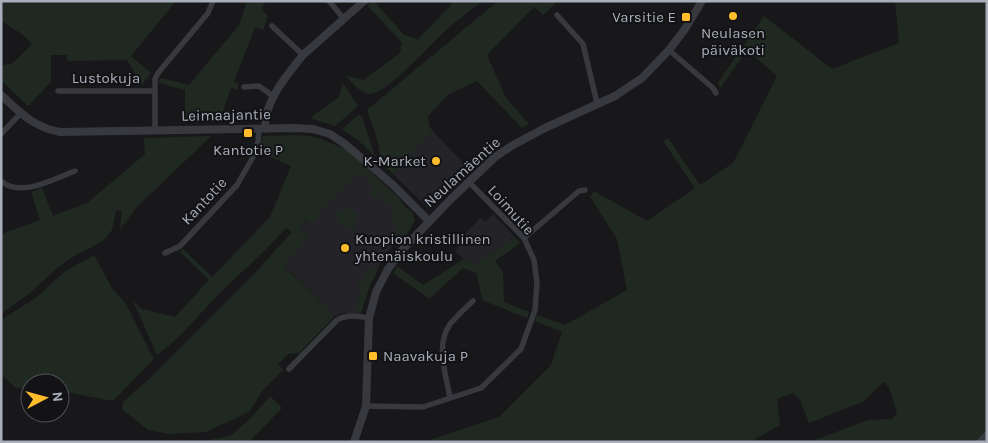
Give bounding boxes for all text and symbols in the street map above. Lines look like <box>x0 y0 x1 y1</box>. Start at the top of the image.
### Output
place label: Varsitie E <box>612 8 676 26</box>
marker: Neulasen päiväkoti <box>727 10 739 22</box>
marker: Varsitie E <box>680 11 692 23</box>
place label: Neulasen päiväkoti <box>701 24 765 59</box>
street label: Lustokuja <box>72 69 140 87</box>
street label: Leimaajantie <box>181 105 271 125</box>
marker: Kantotie P <box>242 127 254 139</box>
street label: Neulamäentie <box>420 133 504 211</box>
place label: Kantotie P <box>213 141 283 159</box>
place label: K-Market <box>363 152 426 170</box>
marker: K-Market <box>430 155 442 167</box>
street label: Kantotie <box>178 174 230 228</box>
street label: Loimutie <box>484 181 538 239</box>
place label: Kuopion kristillinen yhtenäiskoulu <box>354 230 490 265</box>
marker: Kuopion kristillinen yhtenäiskoulu <box>339 242 351 254</box>
place label: Naavakuja P <box>383 347 468 365</box>
marker: Naavakuja P <box>367 350 379 362</box>
north arrow <box>20 373 70 423</box>
text: N <box>48 391 66 403</box>

